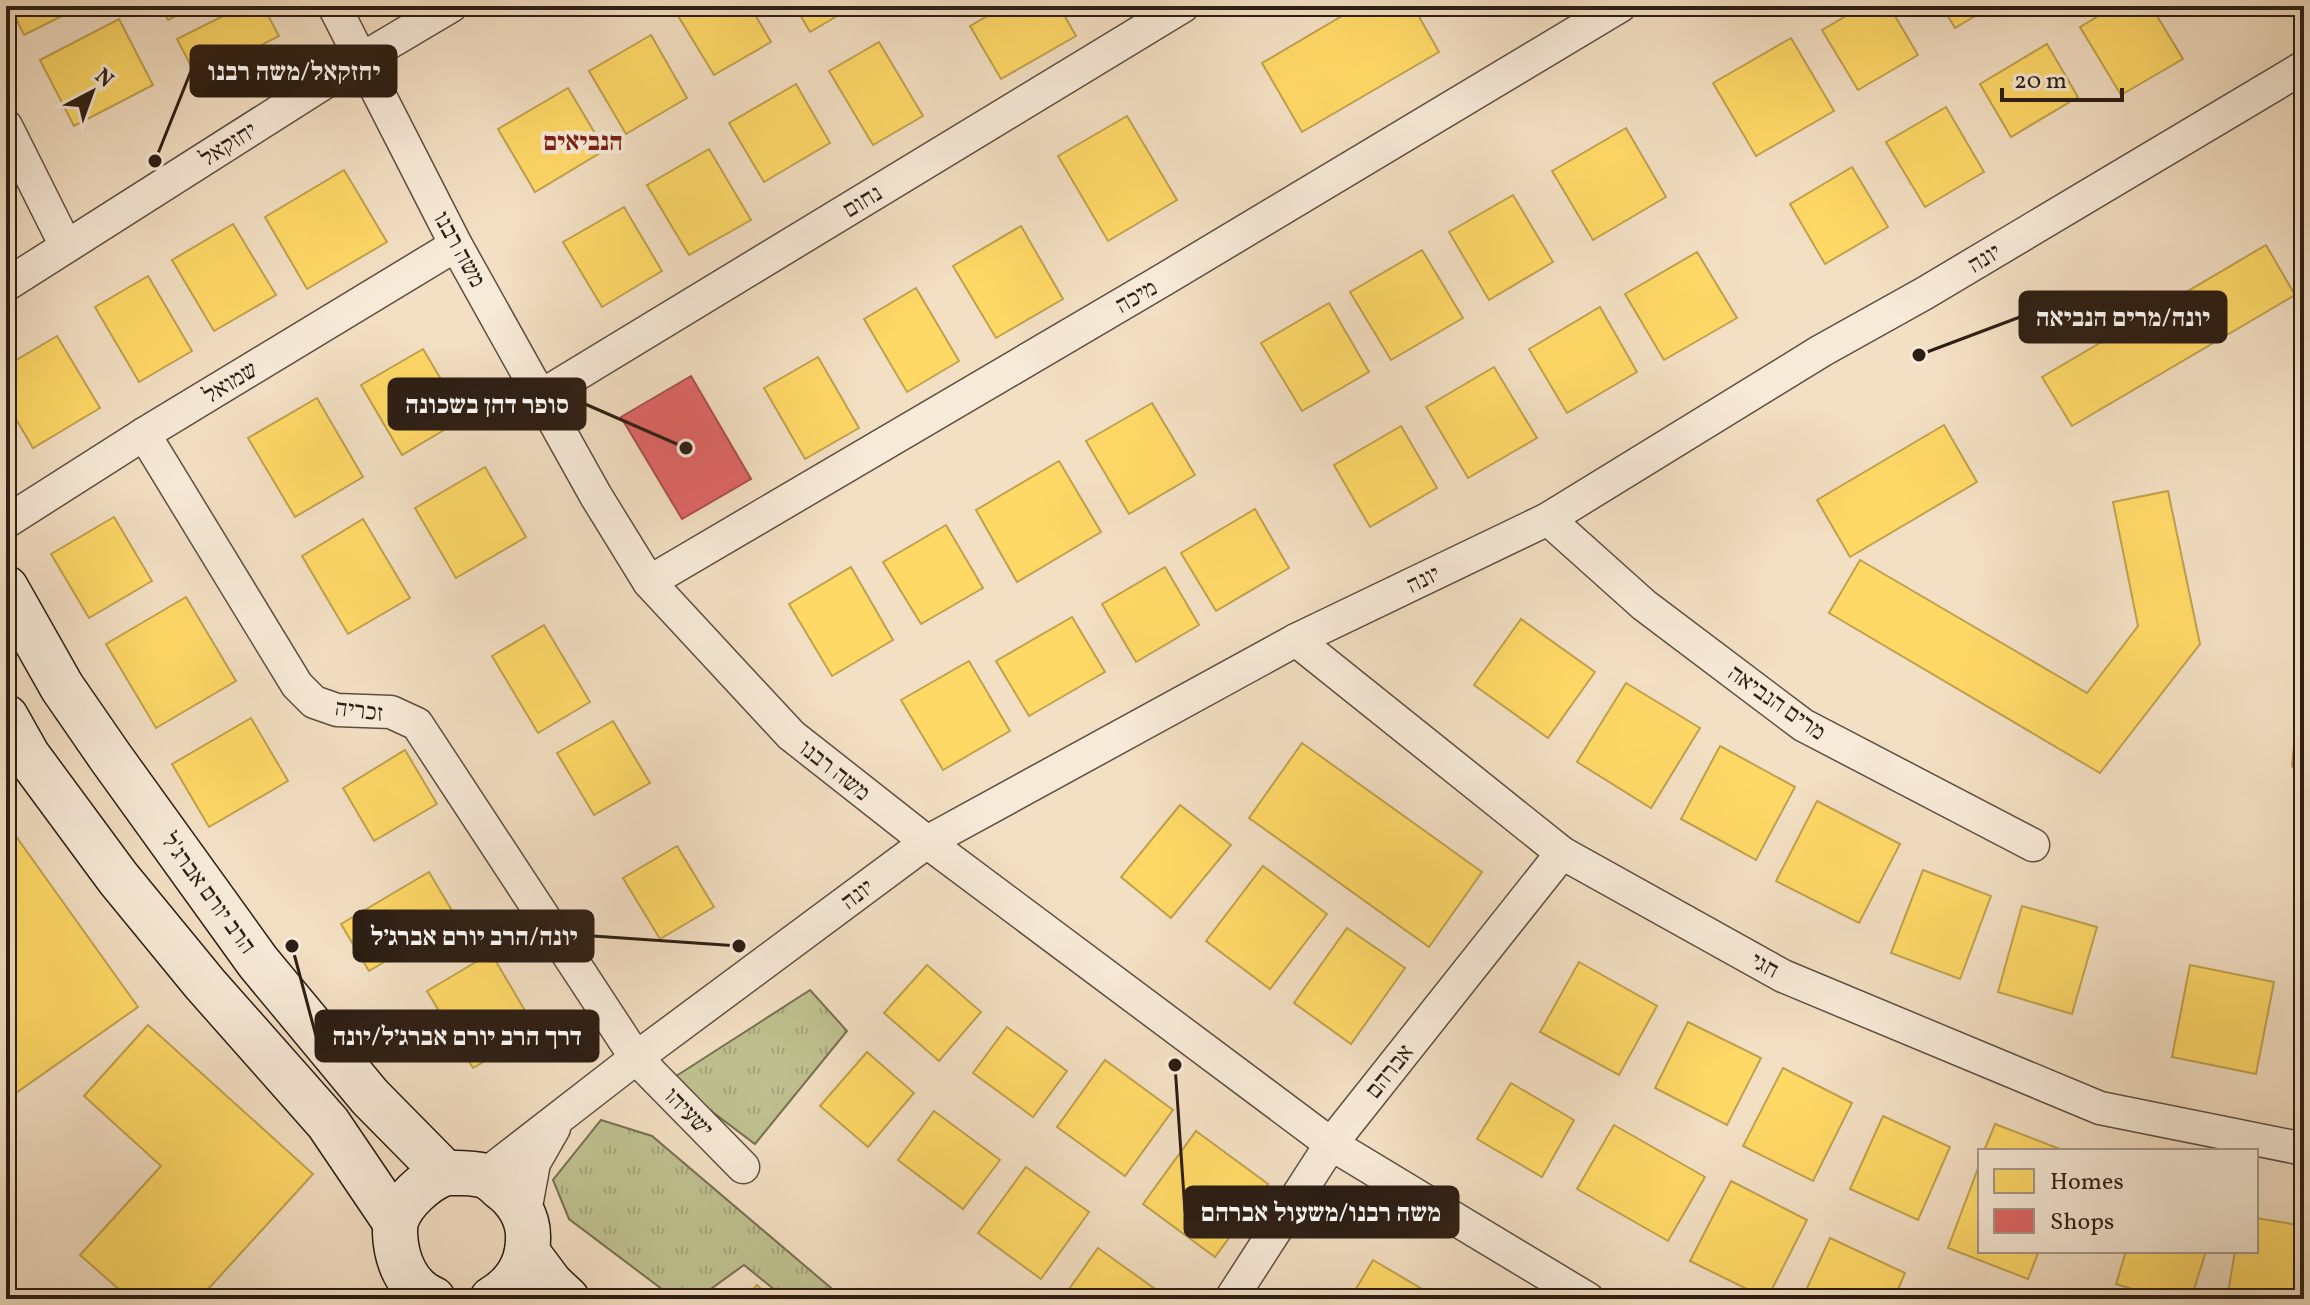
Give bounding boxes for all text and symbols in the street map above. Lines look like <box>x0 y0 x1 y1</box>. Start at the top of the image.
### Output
callout: יחזקאל/משה רבנו <box>191 46 396 96</box>
north arrow <box>52 52 132 132</box>
scale bar <box>2002 52 2122 102</box>
text: יחזקאל/משה רבנו <box>208 55 380 91</box>
text: N <box>87 62 120 96</box>
text: 20 m <box>2014 65 2067 99</box>
street label: יחזקאל <box>194 115 264 177</box>
district label: הנביאים <box>543 125 623 161</box>
street label: נחום <box>837 178 889 228</box>
street label: משה רבנו <box>423 206 493 294</box>
street label: יונה <box>1962 236 2008 283</box>
street label: מיכה <box>1110 272 1164 323</box>
callout: יונה/מרים הנביאה <box>2020 292 2226 342</box>
text: יונה/מרים הנביאה <box>2036 301 2210 337</box>
street label: שמואל <box>197 354 265 413</box>
callout: סופר דהן בשכונה <box>389 379 585 429</box>
text: סופר דהן בשכונה <box>405 388 569 424</box>
street label: יונה <box>1401 558 1446 603</box>
street label: מרים הנביאה <box>1720 657 1832 750</box>
street label: זכריה <box>333 692 385 732</box>
street label: משה רבנו <box>791 733 877 810</box>
street label: הרב יורם אברג'ל <box>152 827 263 962</box>
street label: יונה <box>835 872 882 919</box>
callout: יונה/הרב יורם אברג׳ל <box>354 911 593 961</box>
text: יונה/הרב יורם אברג׳ל <box>370 920 578 956</box>
street label: חגי <box>1744 945 1784 988</box>
callout: דרך הרב יורם אברג׳ל/יונה <box>316 1011 598 1061</box>
text: דרך הרב יורם אברג׳ל/יונה <box>332 1020 582 1056</box>
street label: אברהם <box>1358 1038 1423 1107</box>
street label: ישעיהו <box>655 1081 720 1146</box>
legend <box>1978 1149 2258 1253</box>
text: Homes <box>2050 1166 2124 1200</box>
callout: משה רבנו/משעול אברהם <box>1185 1187 1458 1237</box>
text: משה רבנו/משעול אברהם <box>1201 1196 1441 1232</box>
text: Shops <box>2050 1206 2114 1240</box>

